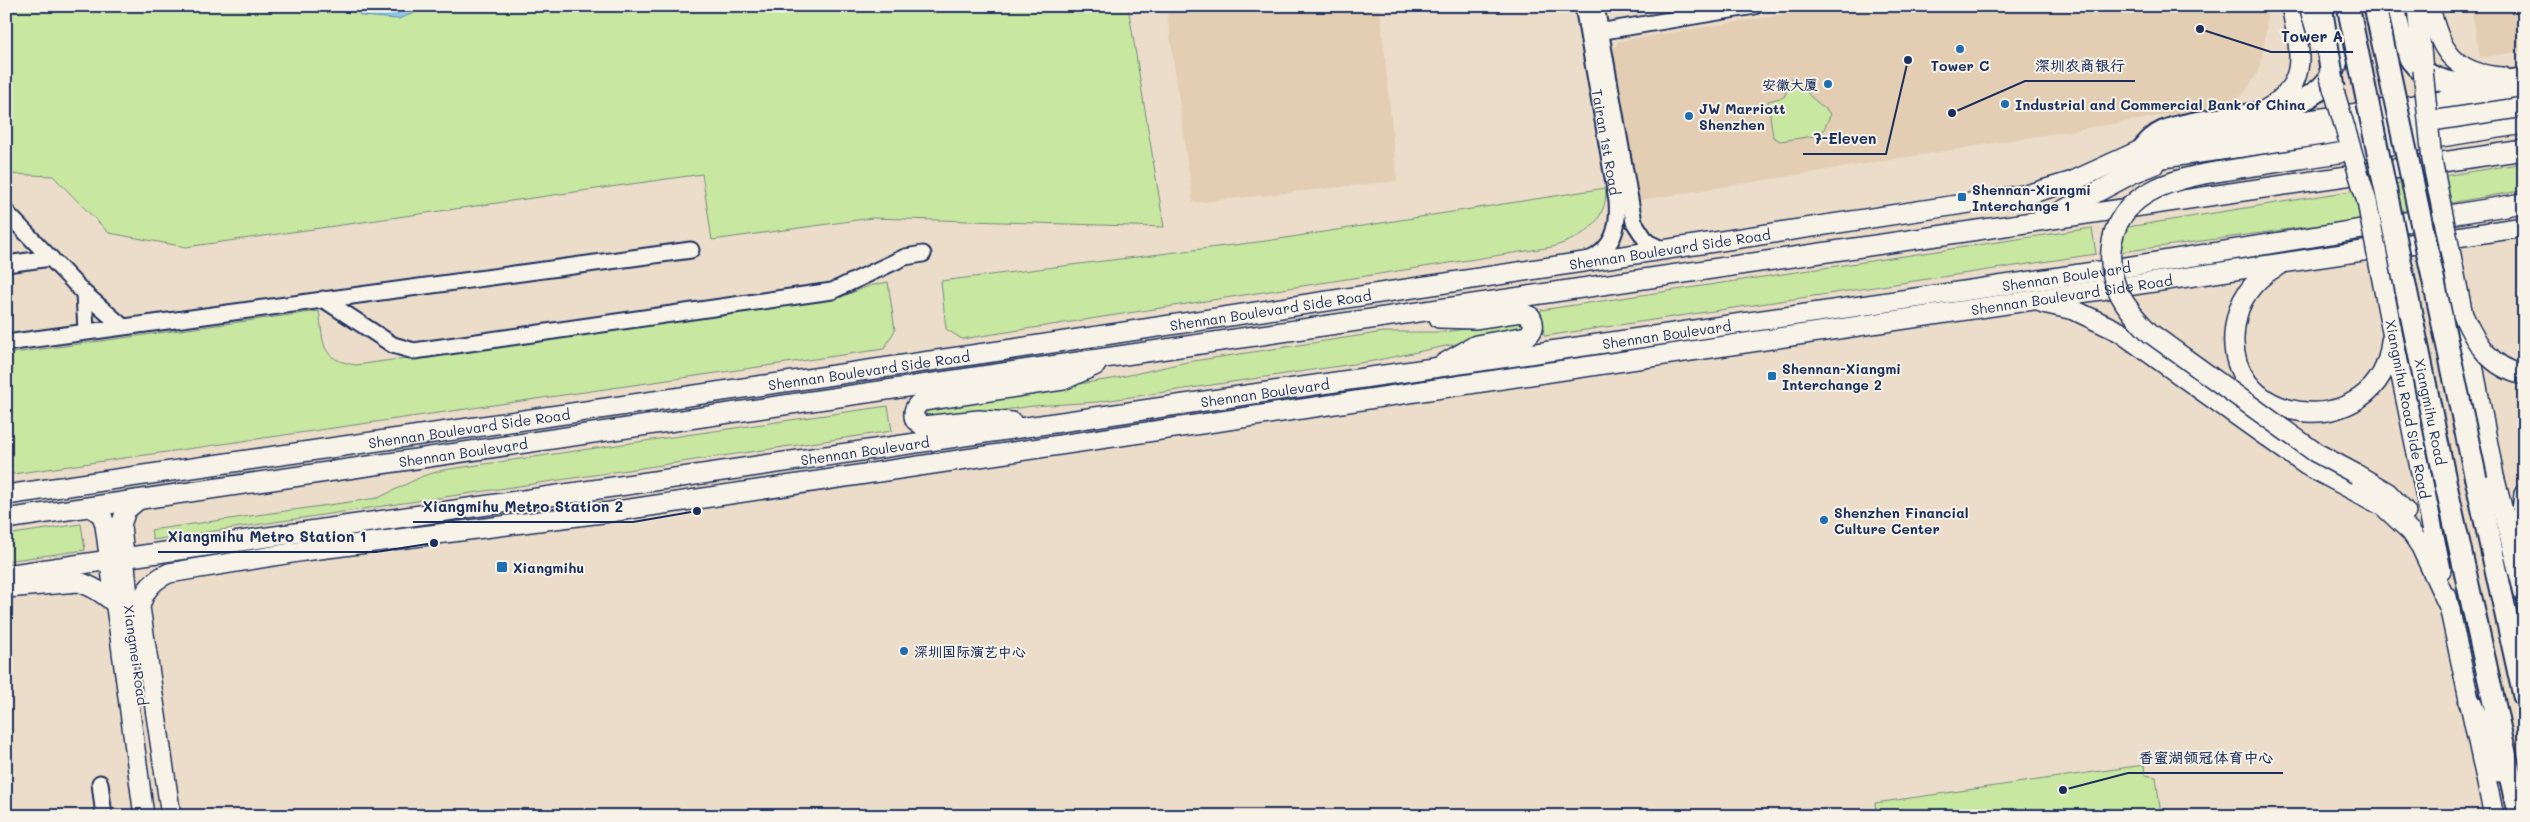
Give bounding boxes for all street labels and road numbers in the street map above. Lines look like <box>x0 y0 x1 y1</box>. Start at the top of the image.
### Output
street label: Tairan 1st Road <box>1588 87 1625 197</box>
street label: Shennan Boulevard Side Road <box>1568 224 1772 273</box>
street label: Shennan Boulevard <box>2001 257 2132 295</box>
street label: Shennan Boulevard Side Road <box>1970 270 2174 319</box>
street label: Shennan Boulevard Side Road <box>1168 285 1373 334</box>
street label: Shennan Boulevard <box>1601 315 1732 353</box>
street label: Xiangmihu Road Side Road <box>2382 318 2434 500</box>
street label: Shennan Boulevard Side Road <box>767 346 971 394</box>
street label: Xiangmihu Road <box>2412 356 2450 466</box>
street label: Shennan Boulevard <box>1199 374 1331 411</box>
street label: Shennan Boulevard Side Road <box>367 404 571 452</box>
street label: Shennan Boulevard <box>799 432 931 469</box>
street label: Shennan Boulevard <box>397 433 529 471</box>
street label: Xiangmei Road <box>120 603 152 707</box>

